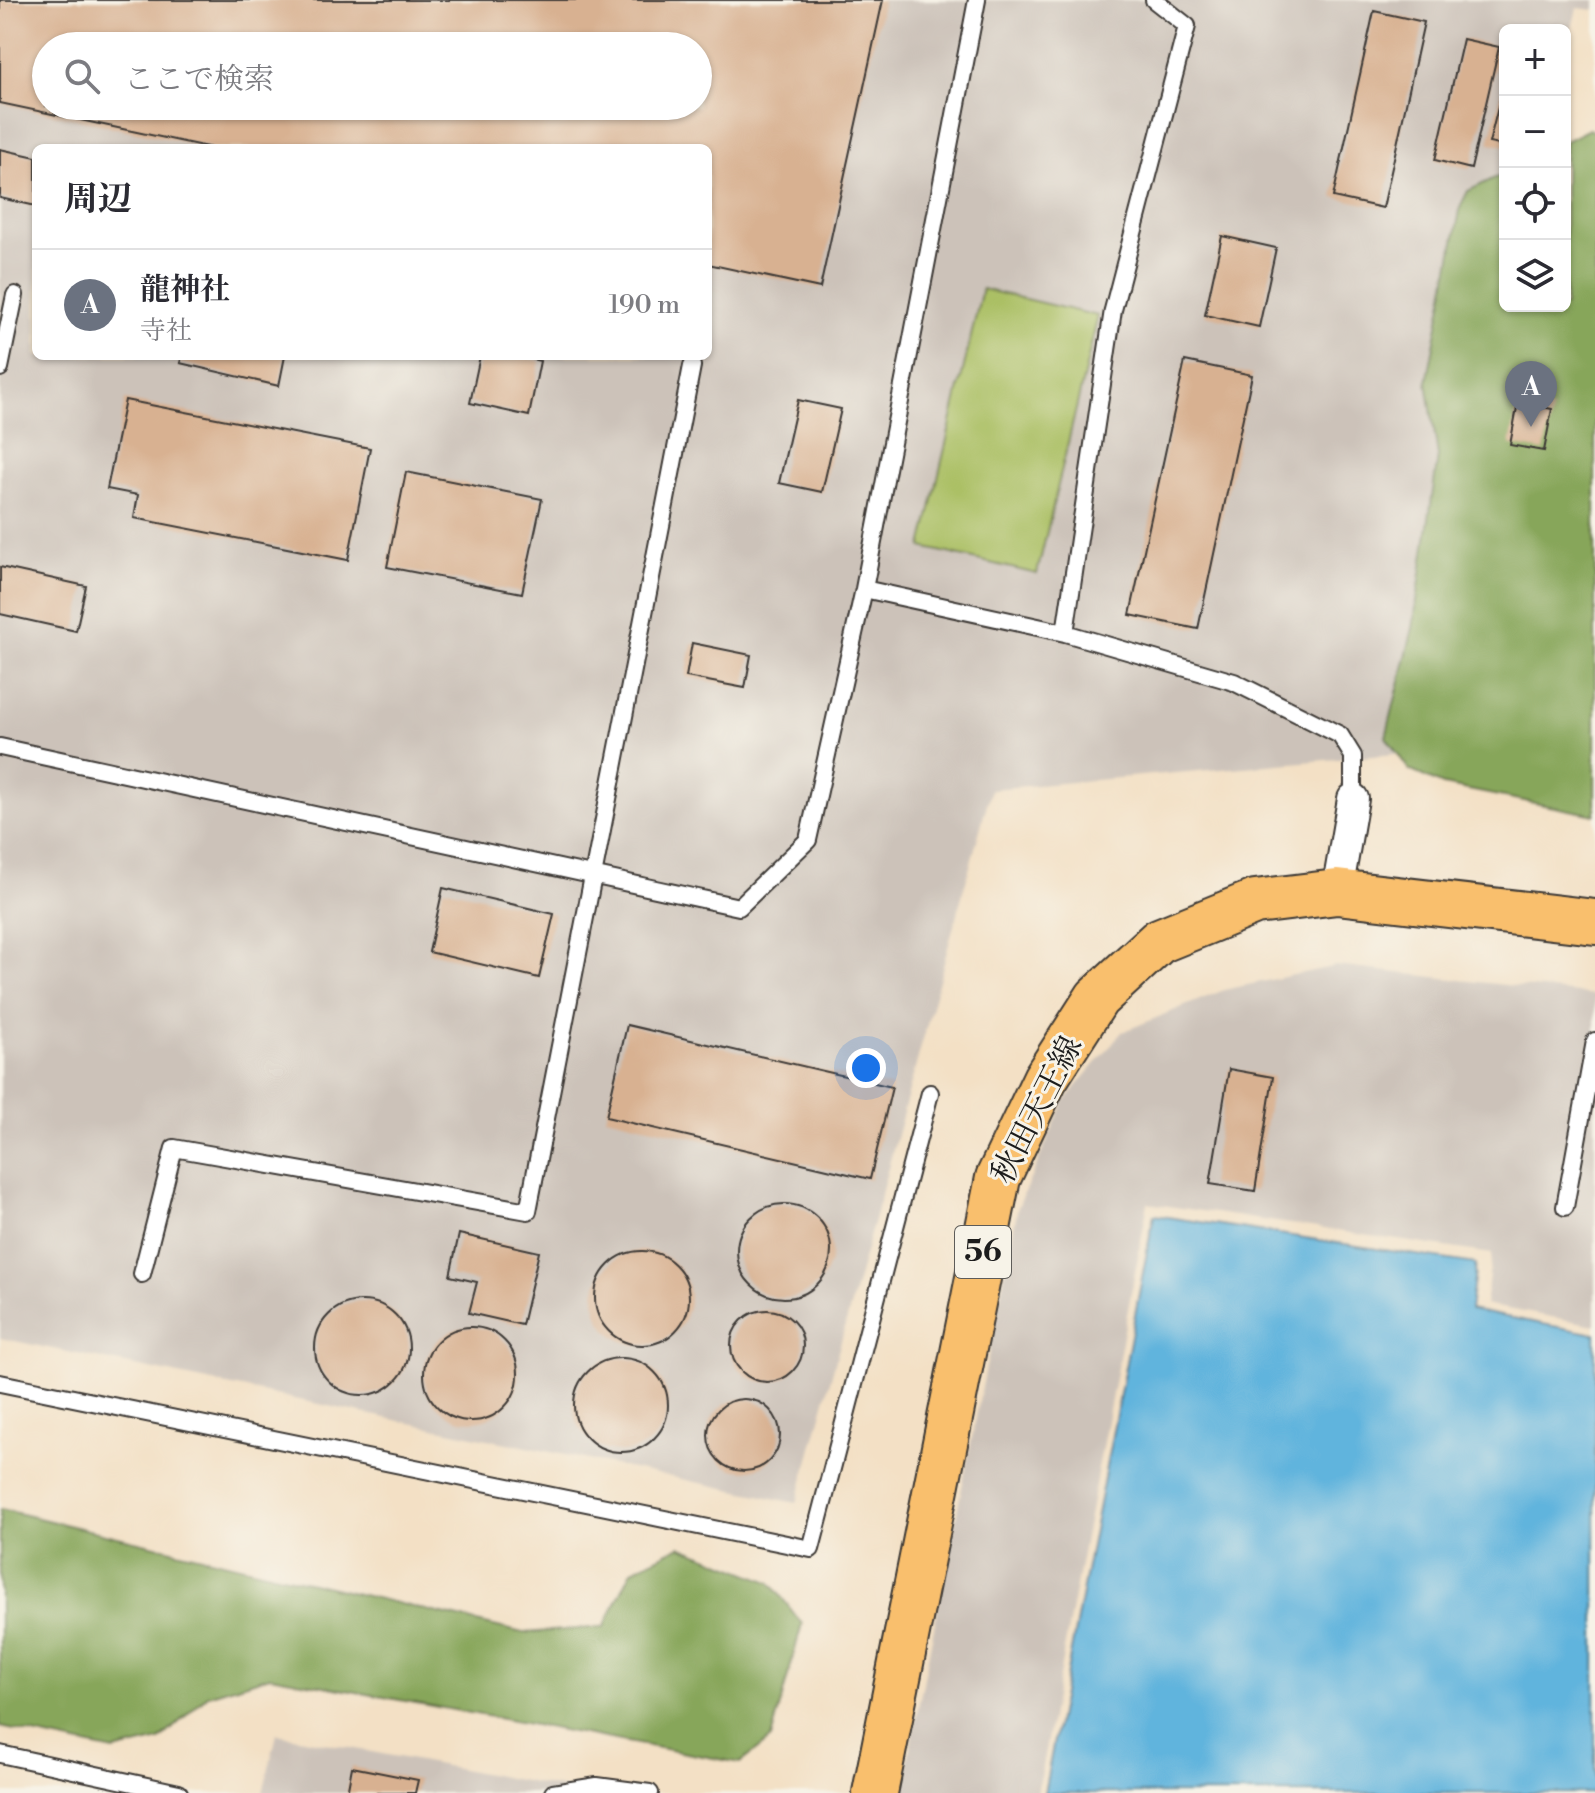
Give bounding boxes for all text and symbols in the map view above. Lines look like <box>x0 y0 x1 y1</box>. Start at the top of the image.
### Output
map controls <box>1499 24 1571 312</box>
button: + <box>1499 24 1571 96</box>
search box <box>32 32 712 120</box>
icon: search <box>60 54 104 98</box>
text: ここで検索 <box>124 61 274 99</box>
button: − <box>1499 96 1571 168</box>
button: locate <box>1499 168 1571 240</box>
text: 周辺 <box>64 179 132 221</box>
button: layers <box>1499 240 1571 312</box>
text: 龍神社 <box>140 271 230 309</box>
text: A <box>81 289 99 321</box>
text: 190 m <box>609 289 680 321</box>
text: 寺社 <box>140 315 192 347</box>
pin: A <box>1505 361 1557 427</box>
street label: 秋田天王線 <box>983 1030 1091 1190</box>
your location <box>846 1048 886 1088</box>
road number: 56 <box>955 1226 1011 1278</box>

